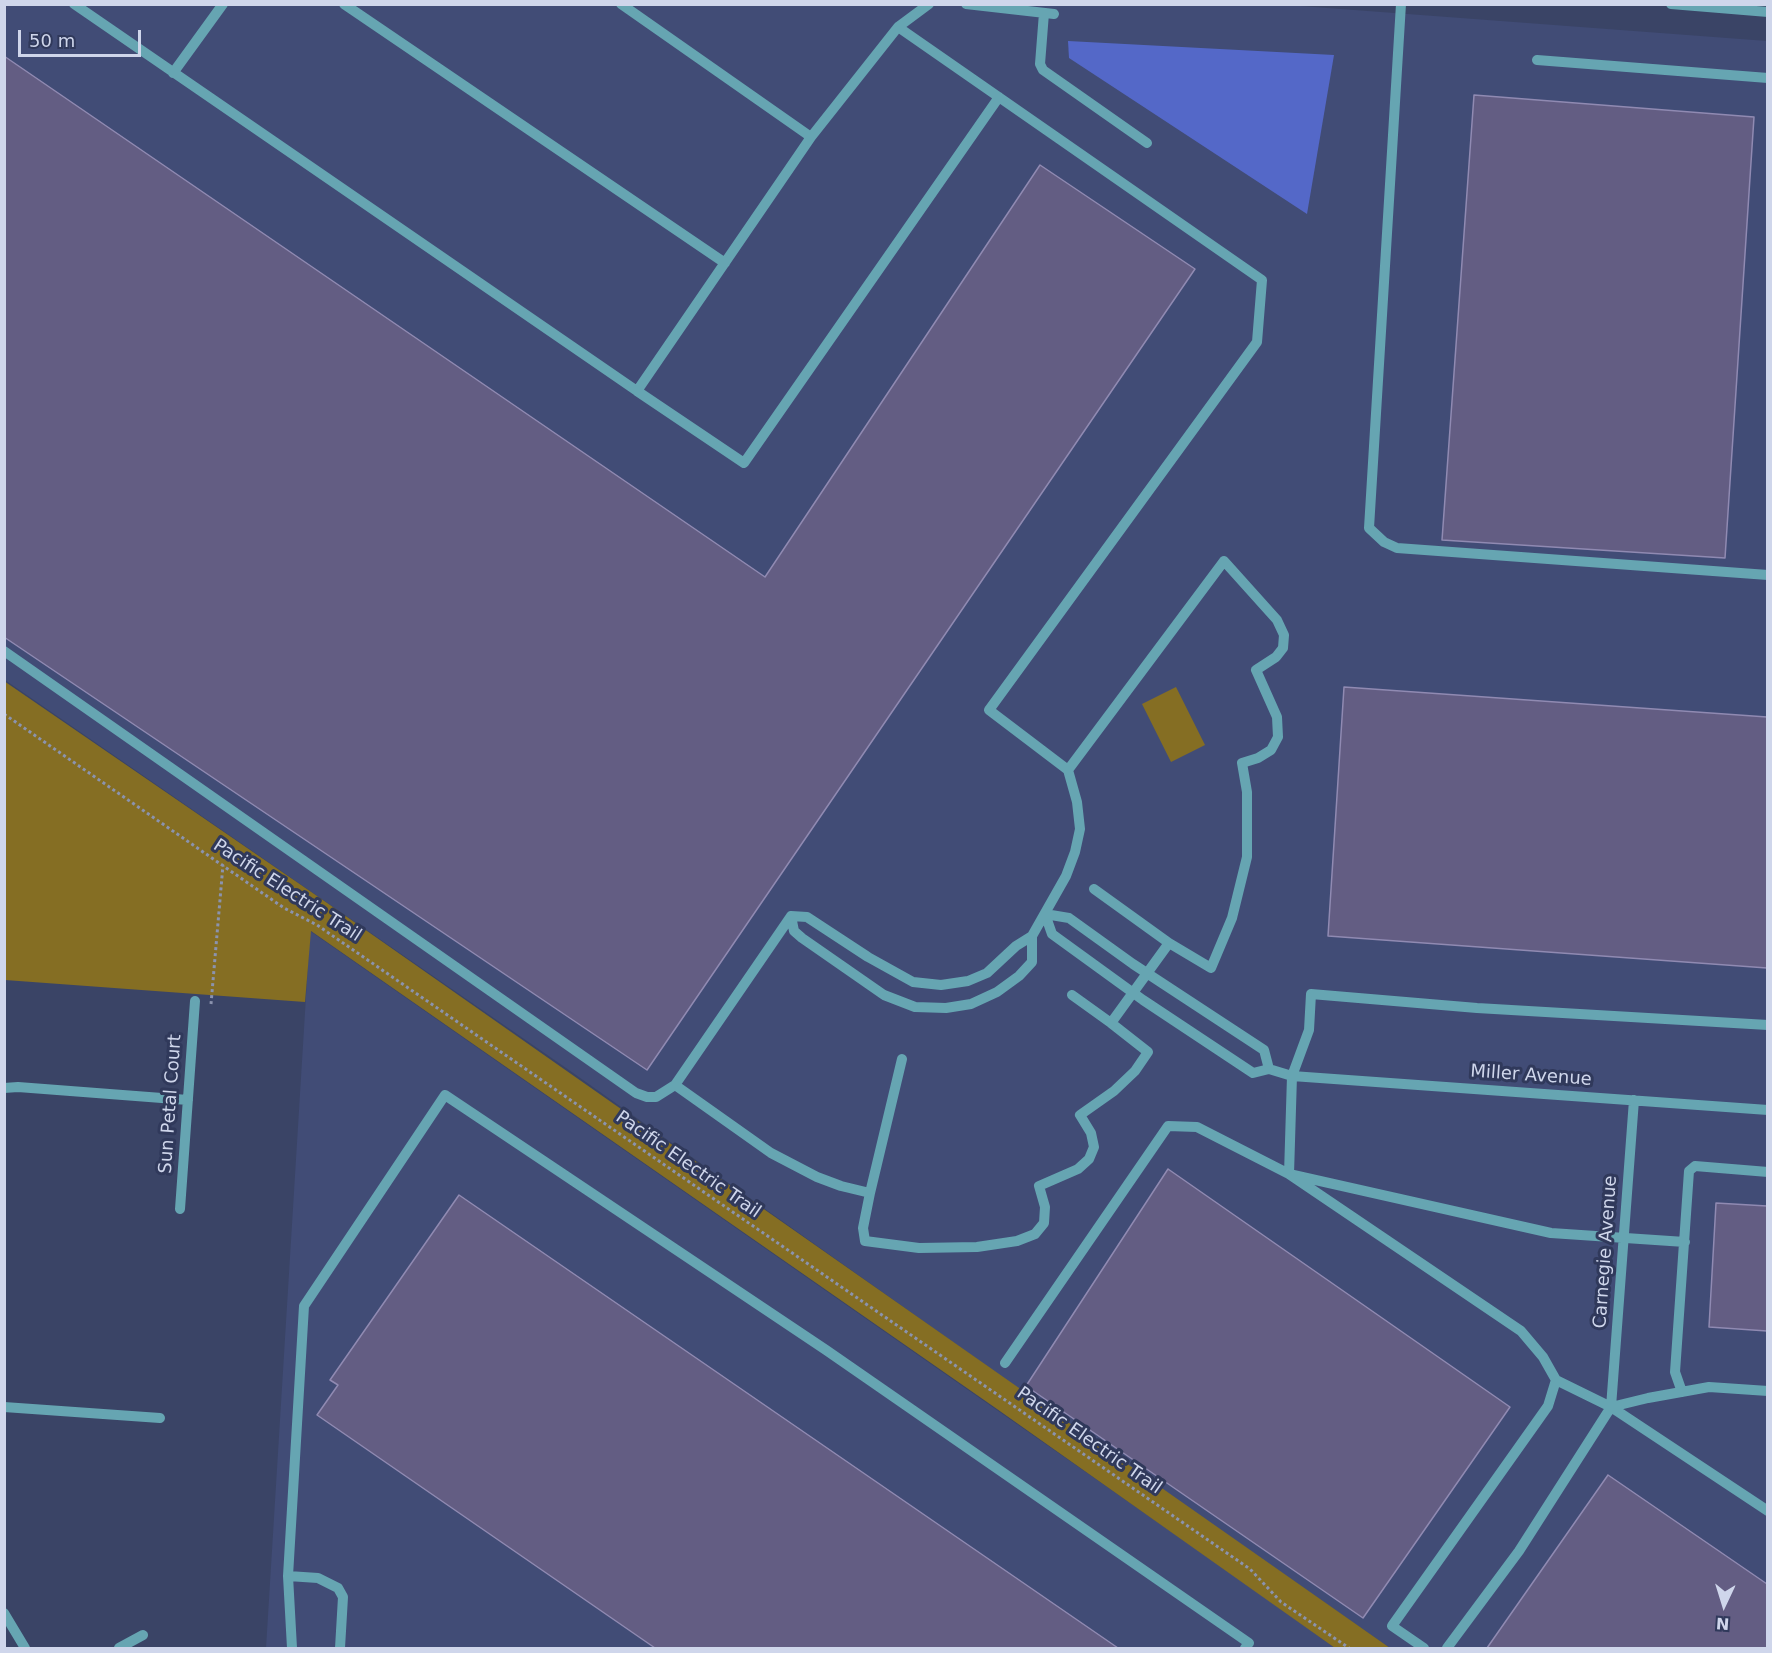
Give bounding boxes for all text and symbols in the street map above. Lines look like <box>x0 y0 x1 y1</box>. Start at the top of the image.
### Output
scale bar <box>21 18 144 56</box>
text: 50 m <box>29 30 75 51</box>
street label: Pacific Electric Trail <box>209 835 365 947</box>
street label: Sun Petal Court <box>155 1034 187 1174</box>
street label: Miller Avenue <box>1470 1061 1592 1091</box>
street label: Pacific Electric Trail <box>611 1107 765 1223</box>
street label: Carnegie Avenue <box>1590 1175 1622 1329</box>
street label: Pacific Electric Trail <box>1012 1383 1166 1499</box>
north arrow <box>1694 1575 1754 1635</box>
text: N <box>1715 1614 1730 1633</box>

